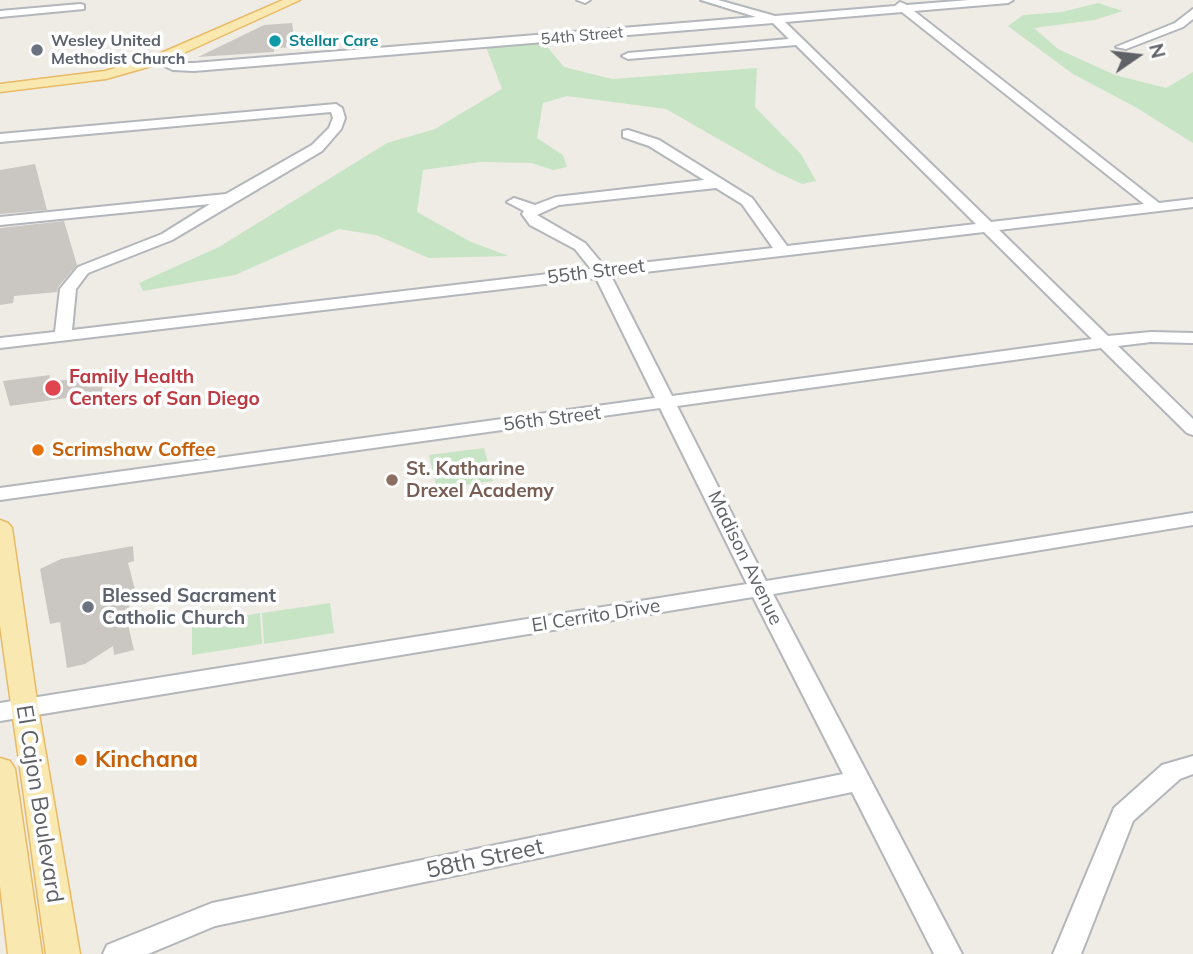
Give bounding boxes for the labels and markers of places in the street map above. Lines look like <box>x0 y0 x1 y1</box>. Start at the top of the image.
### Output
place label: Wesley United Methodist Church <box>51 31 185 69</box>
place label: Stellar Care <box>289 31 378 51</box>
marker: Stellar Care <box>267 33 283 49</box>
marker: Wesley United Methodist Church <box>29 42 45 58</box>
place label: Family Health Centers of San Diego <box>69 366 260 410</box>
marker: Family Health Centers of San Diego <box>43 378 63 398</box>
place label: Scrimshaw Coffee <box>52 439 216 461</box>
marker: Scrimshaw Coffee <box>30 442 46 458</box>
place label: St. Katharine Drexel Academy <box>406 458 554 502</box>
marker: St. Katharine Drexel Academy <box>384 472 400 488</box>
place label: Blessed Sacrament Catholic Church <box>102 585 276 629</box>
marker: Blessed Sacrament Catholic Church <box>80 599 96 615</box>
place label: Kinchana <box>95 746 198 774</box>
marker: Kinchana <box>73 752 89 768</box>

